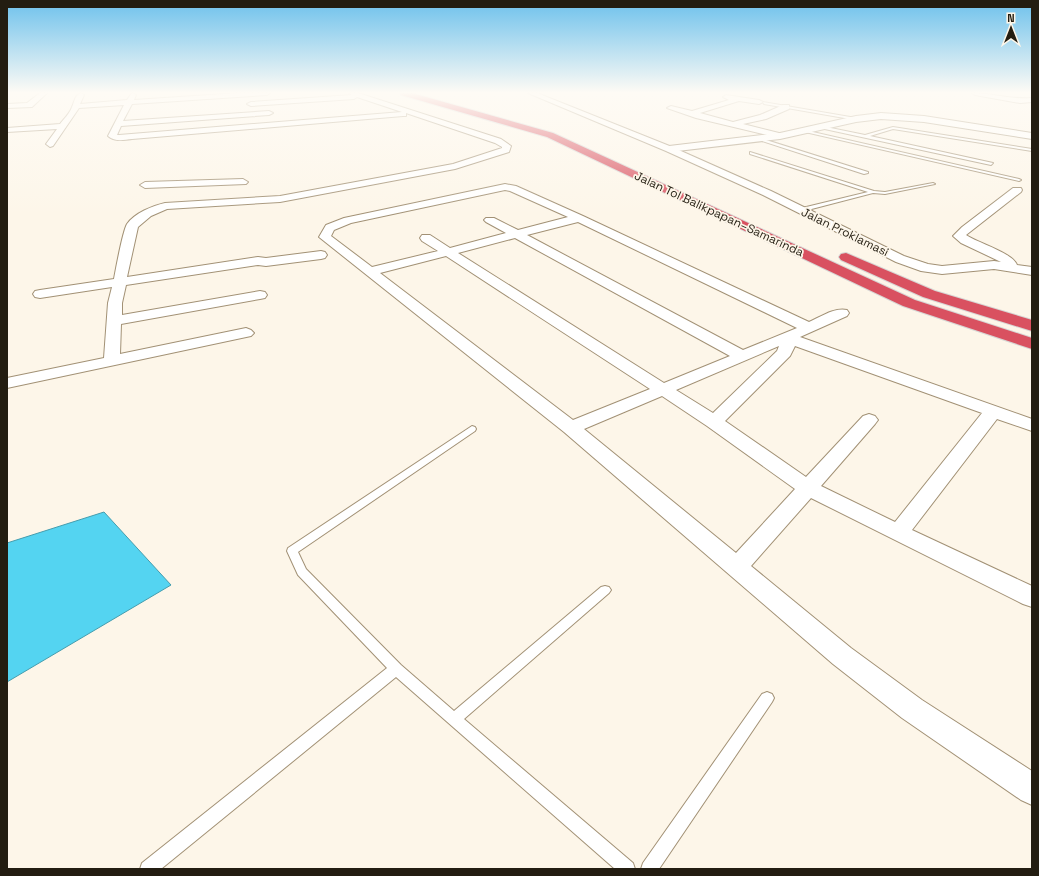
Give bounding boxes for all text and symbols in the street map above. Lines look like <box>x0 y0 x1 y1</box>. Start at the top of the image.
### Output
north arrow <box>991 8 1031 48</box>
text: N <box>1007 11 1015 25</box>
street label: Jalan Tol Balikpapan–Samarinda <box>632 168 806 260</box>
street label: Jalan Proklamasi <box>798 204 892 260</box>

